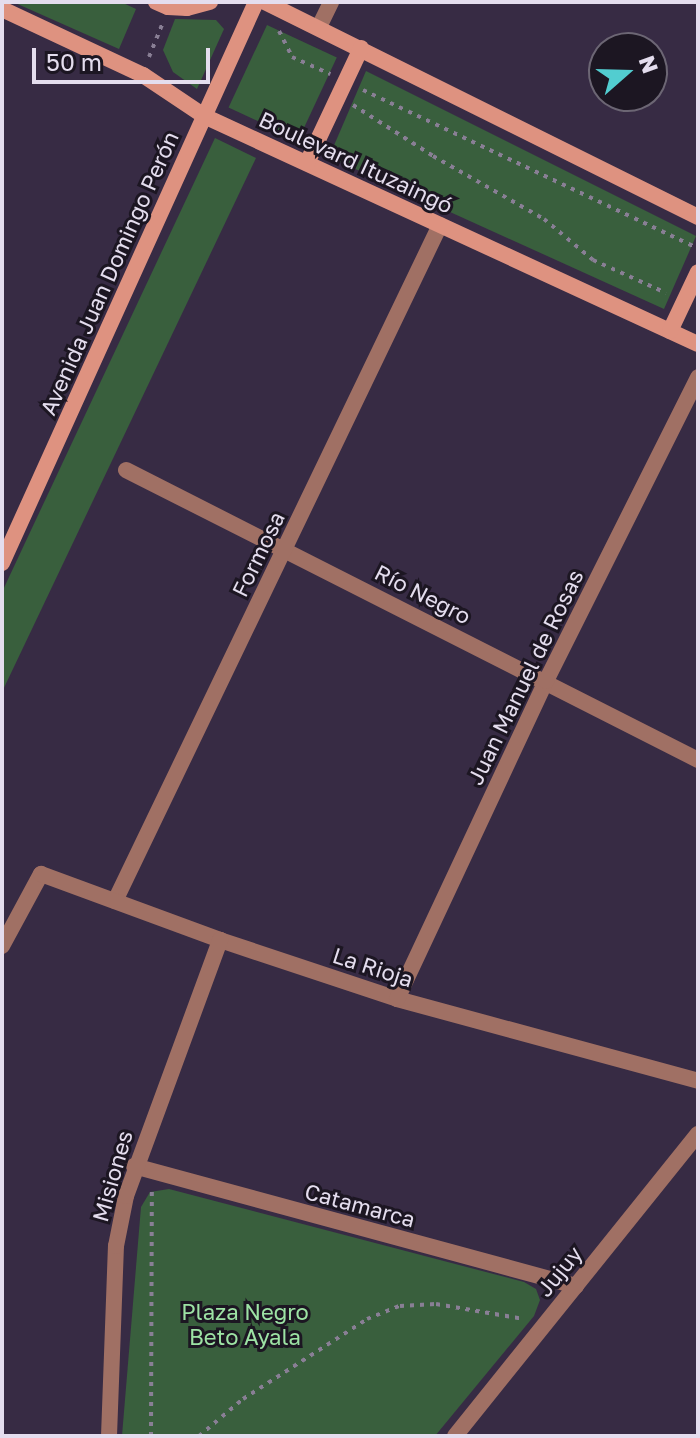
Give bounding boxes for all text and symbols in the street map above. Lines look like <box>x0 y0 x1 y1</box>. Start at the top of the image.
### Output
scale bar <box>36 32 214 82</box>
north arrow <box>588 32 668 112</box>
text: 50 m <box>46 47 102 76</box>
text: N <box>634 52 665 77</box>
street label: Boulevard Ituzaingó <box>255 106 457 218</box>
street label: Avenida Juan Domingo Perón <box>34 127 184 419</box>
street label: Formosa <box>226 507 290 601</box>
street label: Río Negro <box>371 559 475 629</box>
street label: Juan Manuel de Rosas <box>461 565 589 789</box>
street label: La Rioja <box>329 942 417 992</box>
street label: Misiones <box>86 1127 138 1225</box>
street label: Catamarca <box>302 1178 418 1232</box>
street label: Jujuy <box>531 1241 587 1301</box>
park label: Plaza Negro Beto Ayala <box>181 1298 309 1350</box>

